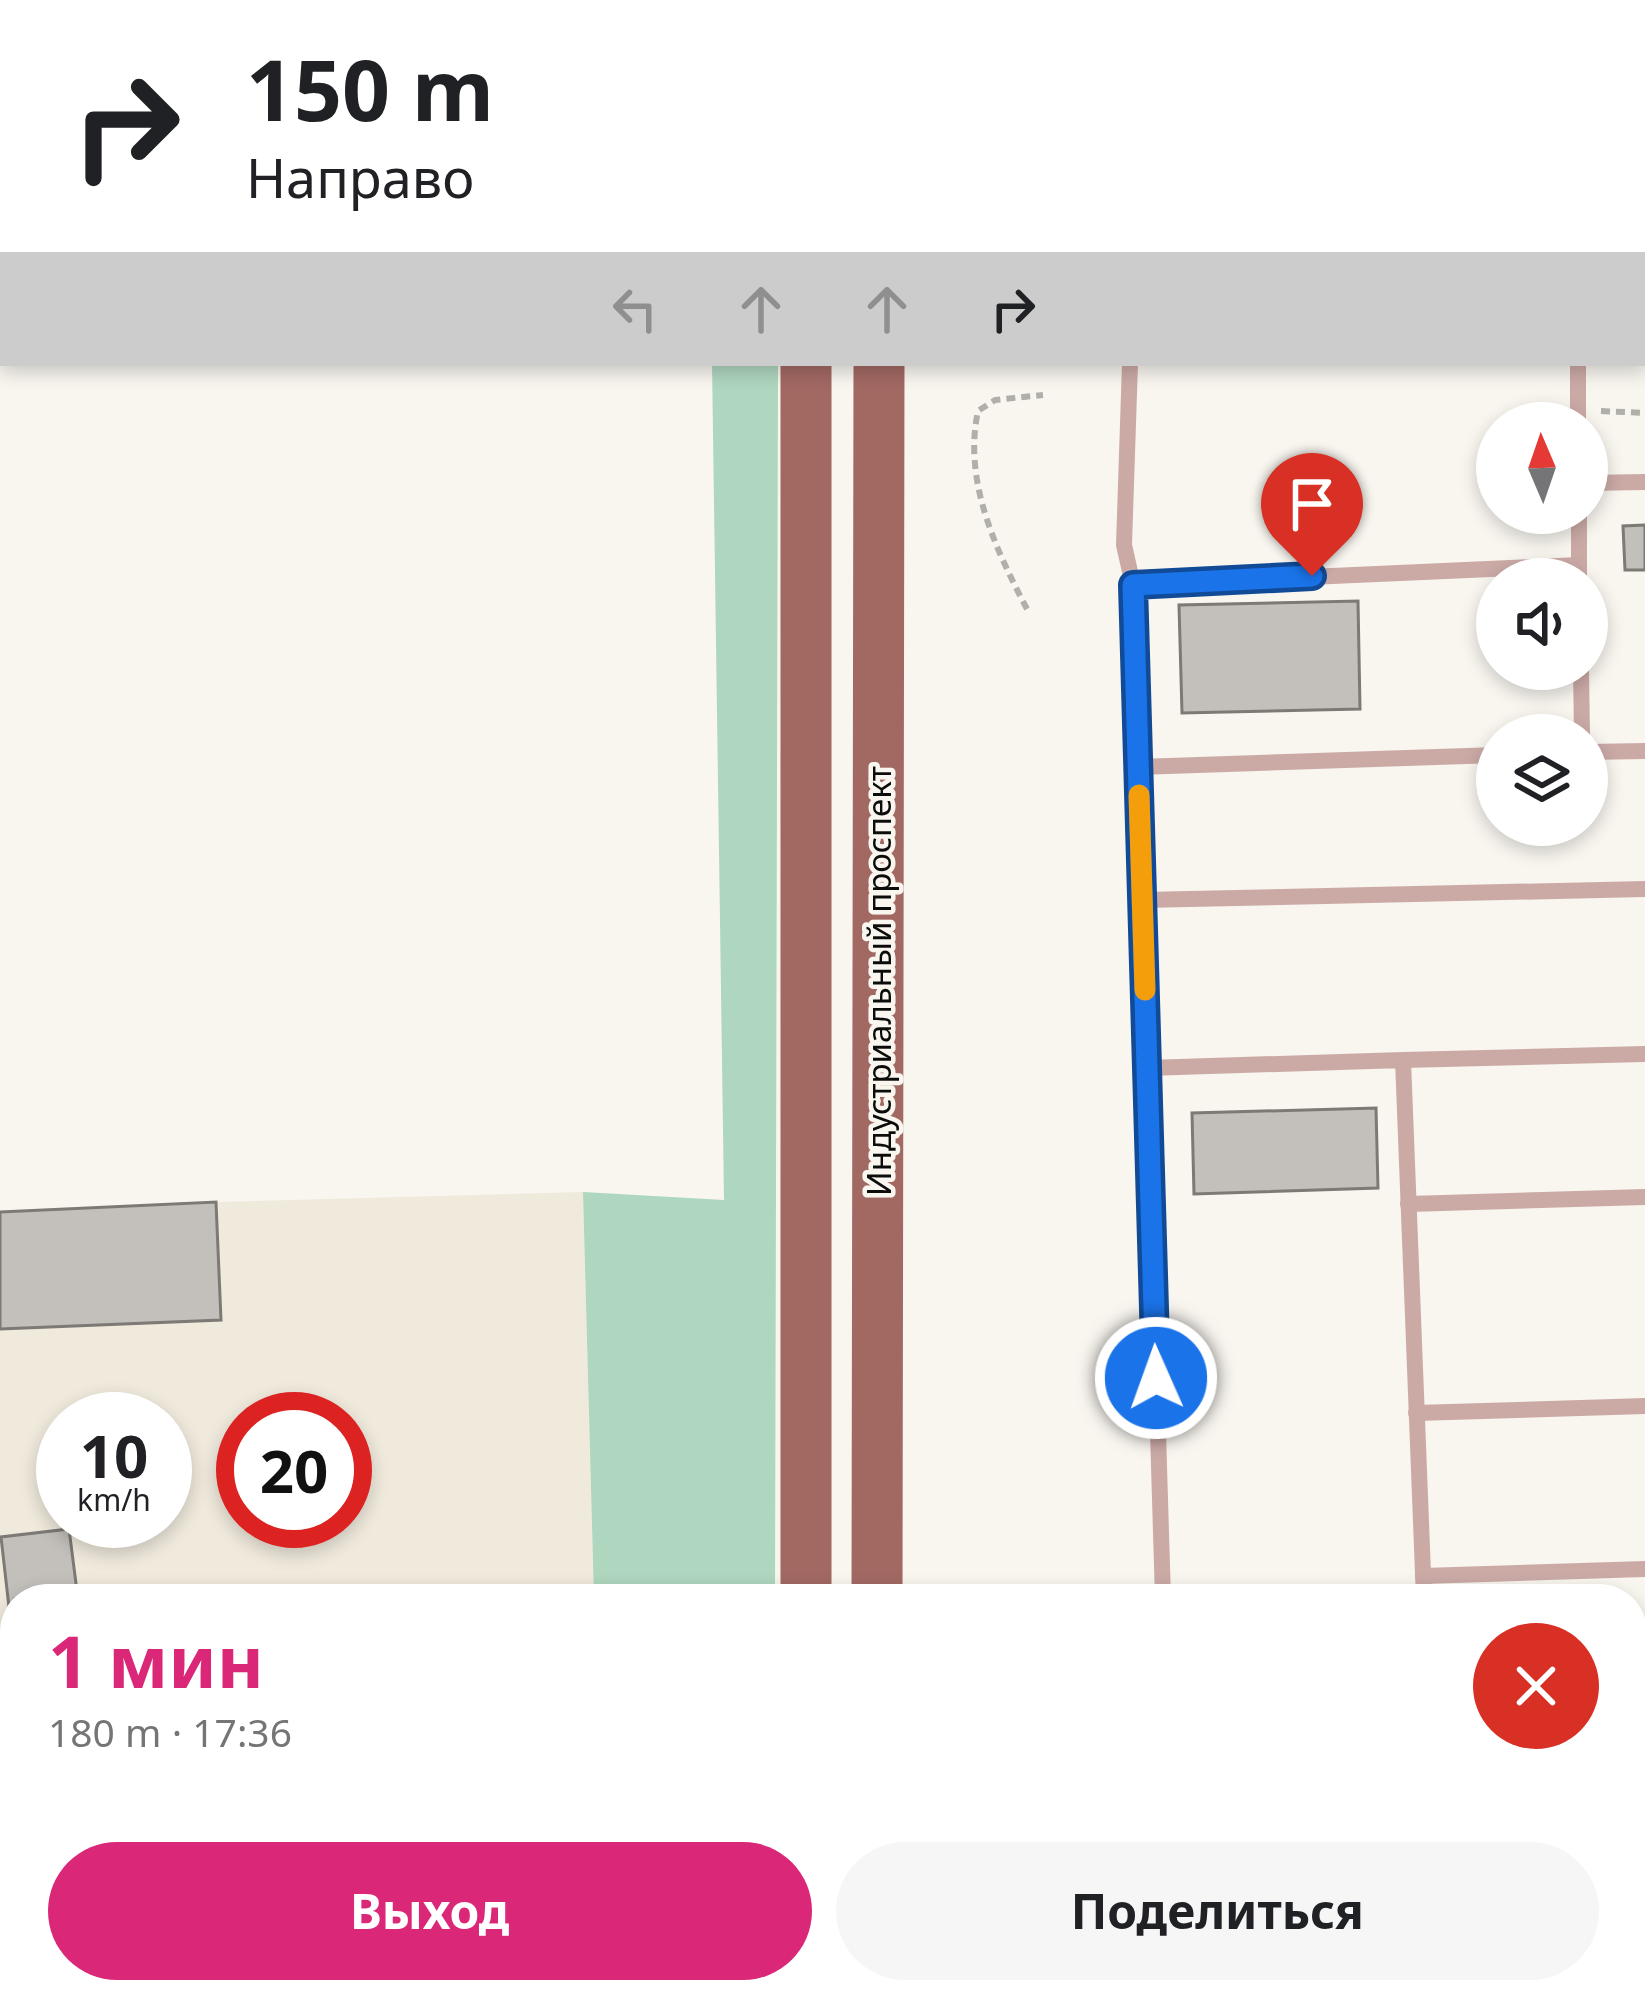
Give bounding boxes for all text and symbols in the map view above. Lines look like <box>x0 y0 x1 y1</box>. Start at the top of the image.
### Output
text: 150 m <box>246 31 494 146</box>
icon: right <box>48 48 204 204</box>
text: Направо <box>246 140 474 214</box>
icon: left <box>602 276 668 342</box>
icon: ahead <box>728 276 794 342</box>
icon: ahead <box>854 276 920 342</box>
icon: right <box>980 276 1046 342</box>
north arrow <box>1476 402 1608 534</box>
map controls <box>1476 402 1608 846</box>
pin <box>1261 453 1363 576</box>
icon: arrive <box>1279 471 1345 537</box>
button: sound <box>1476 558 1608 690</box>
button: layers <box>1476 714 1608 846</box>
street label: Индустриальный проспект <box>856 766 901 1196</box>
position arrow <box>1093 1315 1219 1441</box>
speed limit sign: 20 <box>216 1392 372 1548</box>
text: 10 <box>80 1414 148 1496</box>
text: km/h <box>77 1479 151 1520</box>
text: 1 мин <box>48 1611 264 1709</box>
button: close <box>1473 1623 1599 1749</box>
text: 180 m · 17:36 <box>48 1705 292 1758</box>
button: Выход <box>48 1842 812 1980</box>
button: Поделиться <box>836 1842 1599 1980</box>

